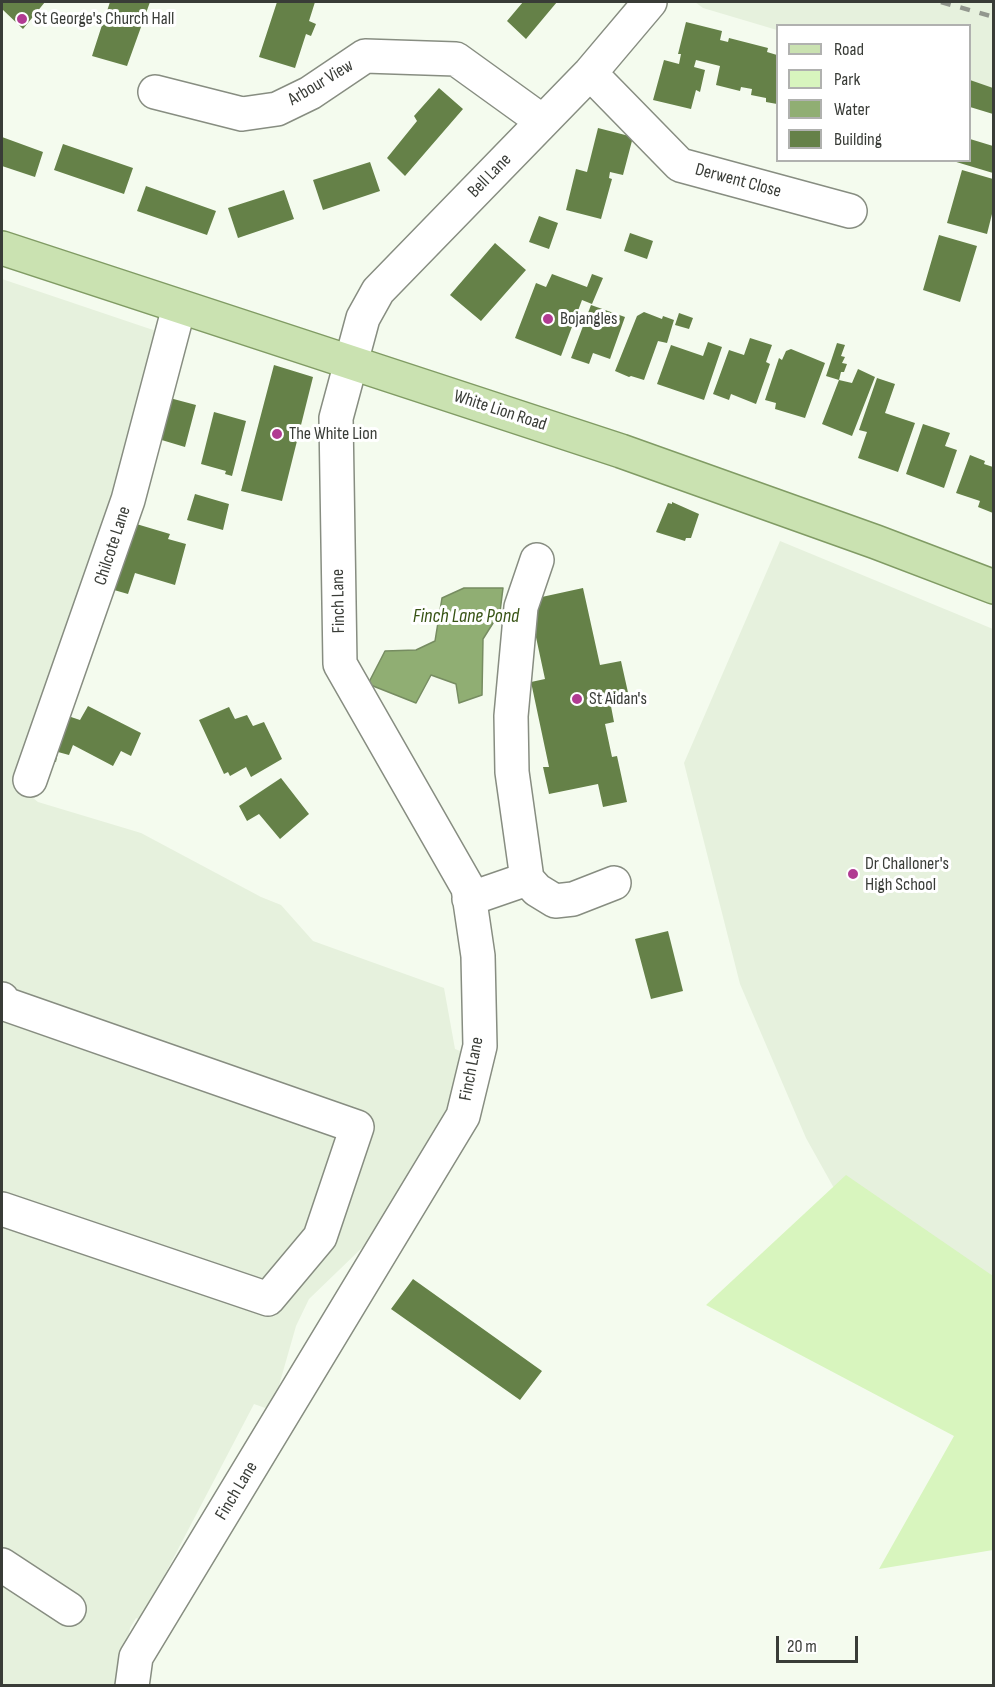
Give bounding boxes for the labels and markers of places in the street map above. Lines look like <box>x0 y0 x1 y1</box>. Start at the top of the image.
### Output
place label: St George's Church Hall <box>34 8 174 30</box>
marker: St George's Church Hall <box>15 12 29 26</box>
place label: Bojangles <box>560 308 618 330</box>
marker: Bojangles <box>541 312 555 326</box>
place label: The White Lion <box>289 423 377 445</box>
marker: The White Lion <box>270 427 284 441</box>
place label: St Aidan's <box>589 688 647 710</box>
marker: St Aidan's <box>570 692 584 706</box>
place label: Dr Challoner's High School <box>865 853 949 896</box>
marker: Dr Challoner's High School <box>846 867 860 881</box>

